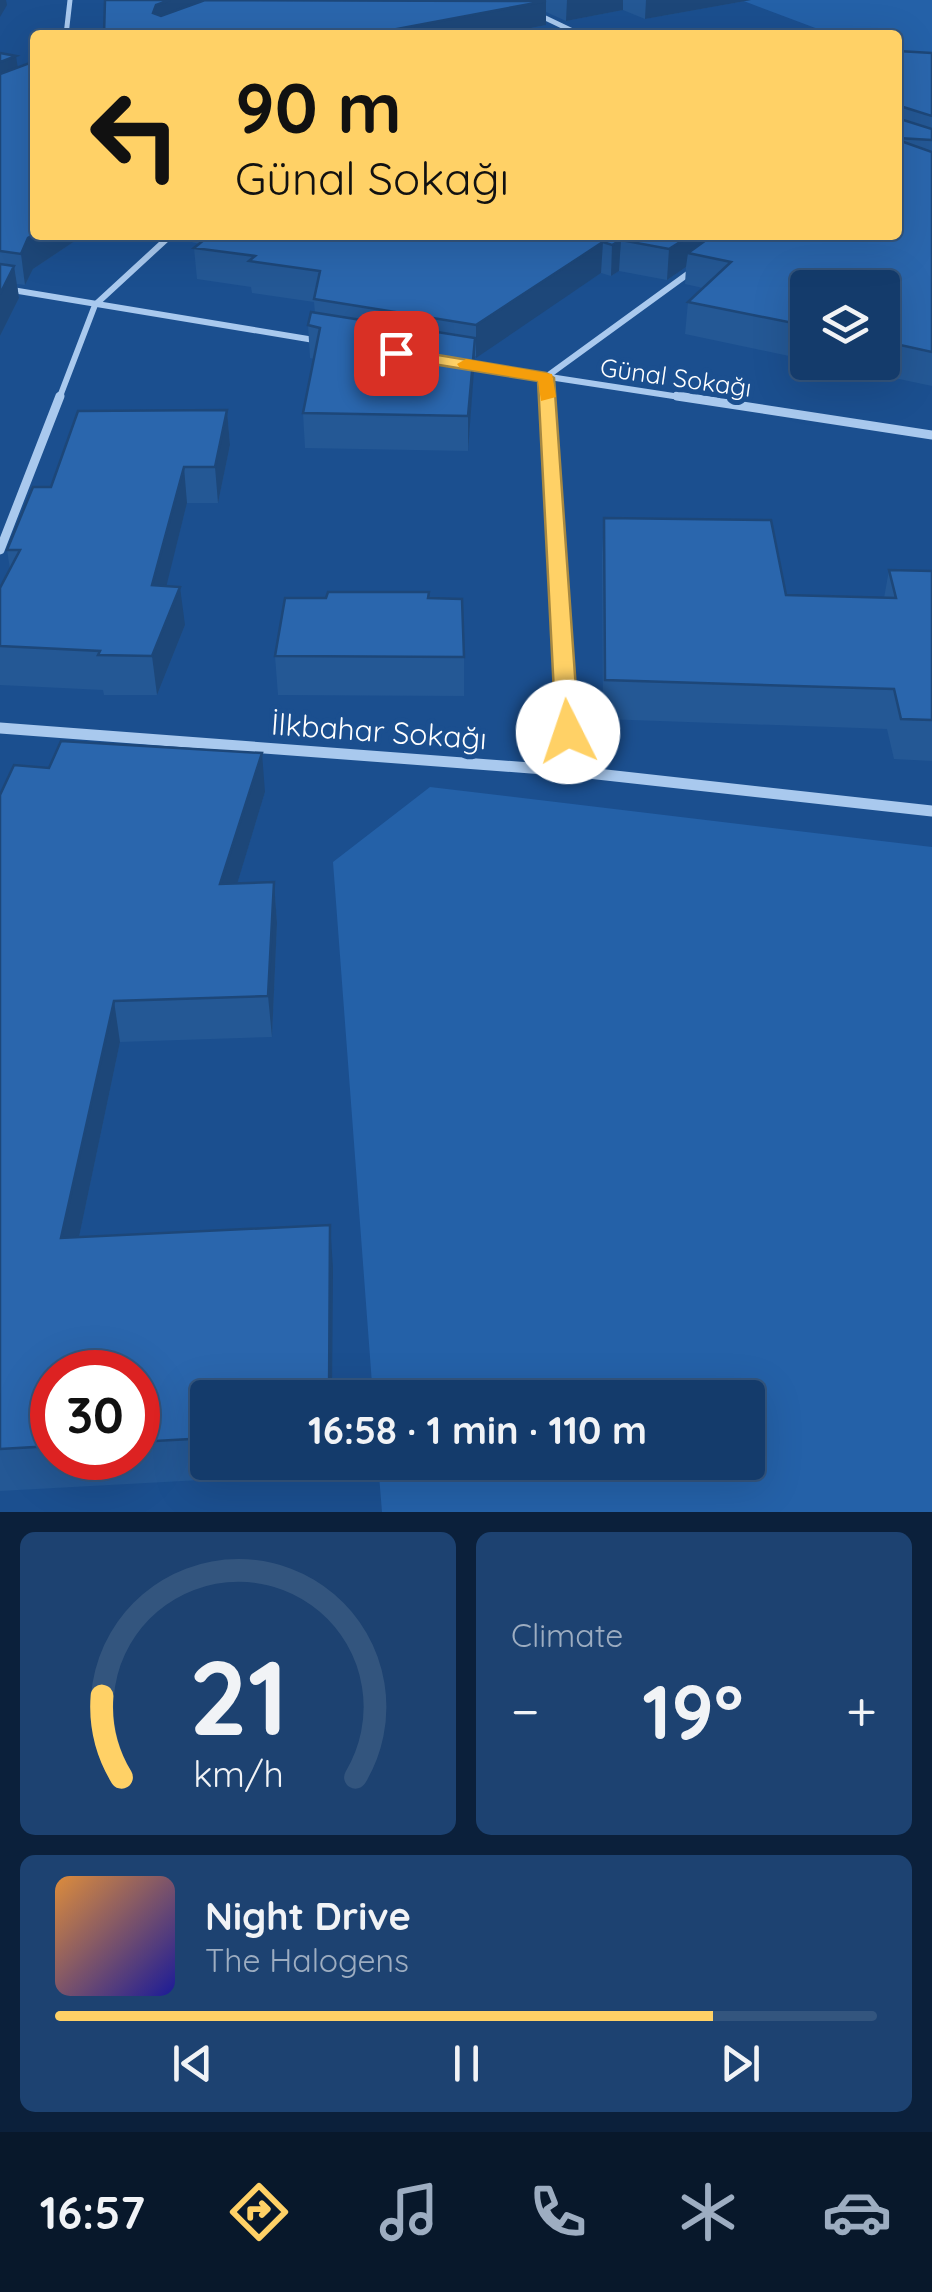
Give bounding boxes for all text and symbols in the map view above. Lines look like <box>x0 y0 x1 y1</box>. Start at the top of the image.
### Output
text: 90 m <box>235 63 402 151</box>
icon: left <box>70 70 200 200</box>
text: Günal Sokağı <box>235 150 509 206</box>
map controls <box>790 270 900 380</box>
button: layers <box>790 270 900 380</box>
pin <box>354 311 439 396</box>
icon: arrive <box>369 326 424 381</box>
street label: Günal Sokağı <box>598 351 754 403</box>
position arrow <box>516 680 620 784</box>
street label: İlkbahar Sokağı <box>270 705 488 757</box>
speed limit sign: 30 <box>30 1350 160 1480</box>
text: 16:58 · 1 min · 110 m <box>308 1406 647 1454</box>
text: Climate <box>511 1615 623 1655</box>
text: 21 <box>188 1631 288 1761</box>
text: 19° <box>642 1664 743 1758</box>
text: − <box>511 1676 540 1745</box>
text: + <box>846 1676 877 1745</box>
text: km/h <box>193 1751 283 1796</box>
text: Night Drive <box>205 1892 411 1940</box>
text: The Halogens <box>205 1940 409 1980</box>
icon: previous <box>165 2036 220 2091</box>
icon: pause <box>439 2036 494 2091</box>
icon: next <box>713 2036 768 2091</box>
icon: directions <box>224 2177 294 2247</box>
icon: music <box>374 2177 444 2247</box>
icon: phone <box>523 2177 593 2247</box>
icon: climate <box>673 2177 743 2247</box>
icon: car <box>822 2177 892 2247</box>
text: 16:57 <box>40 2184 145 2240</box>

